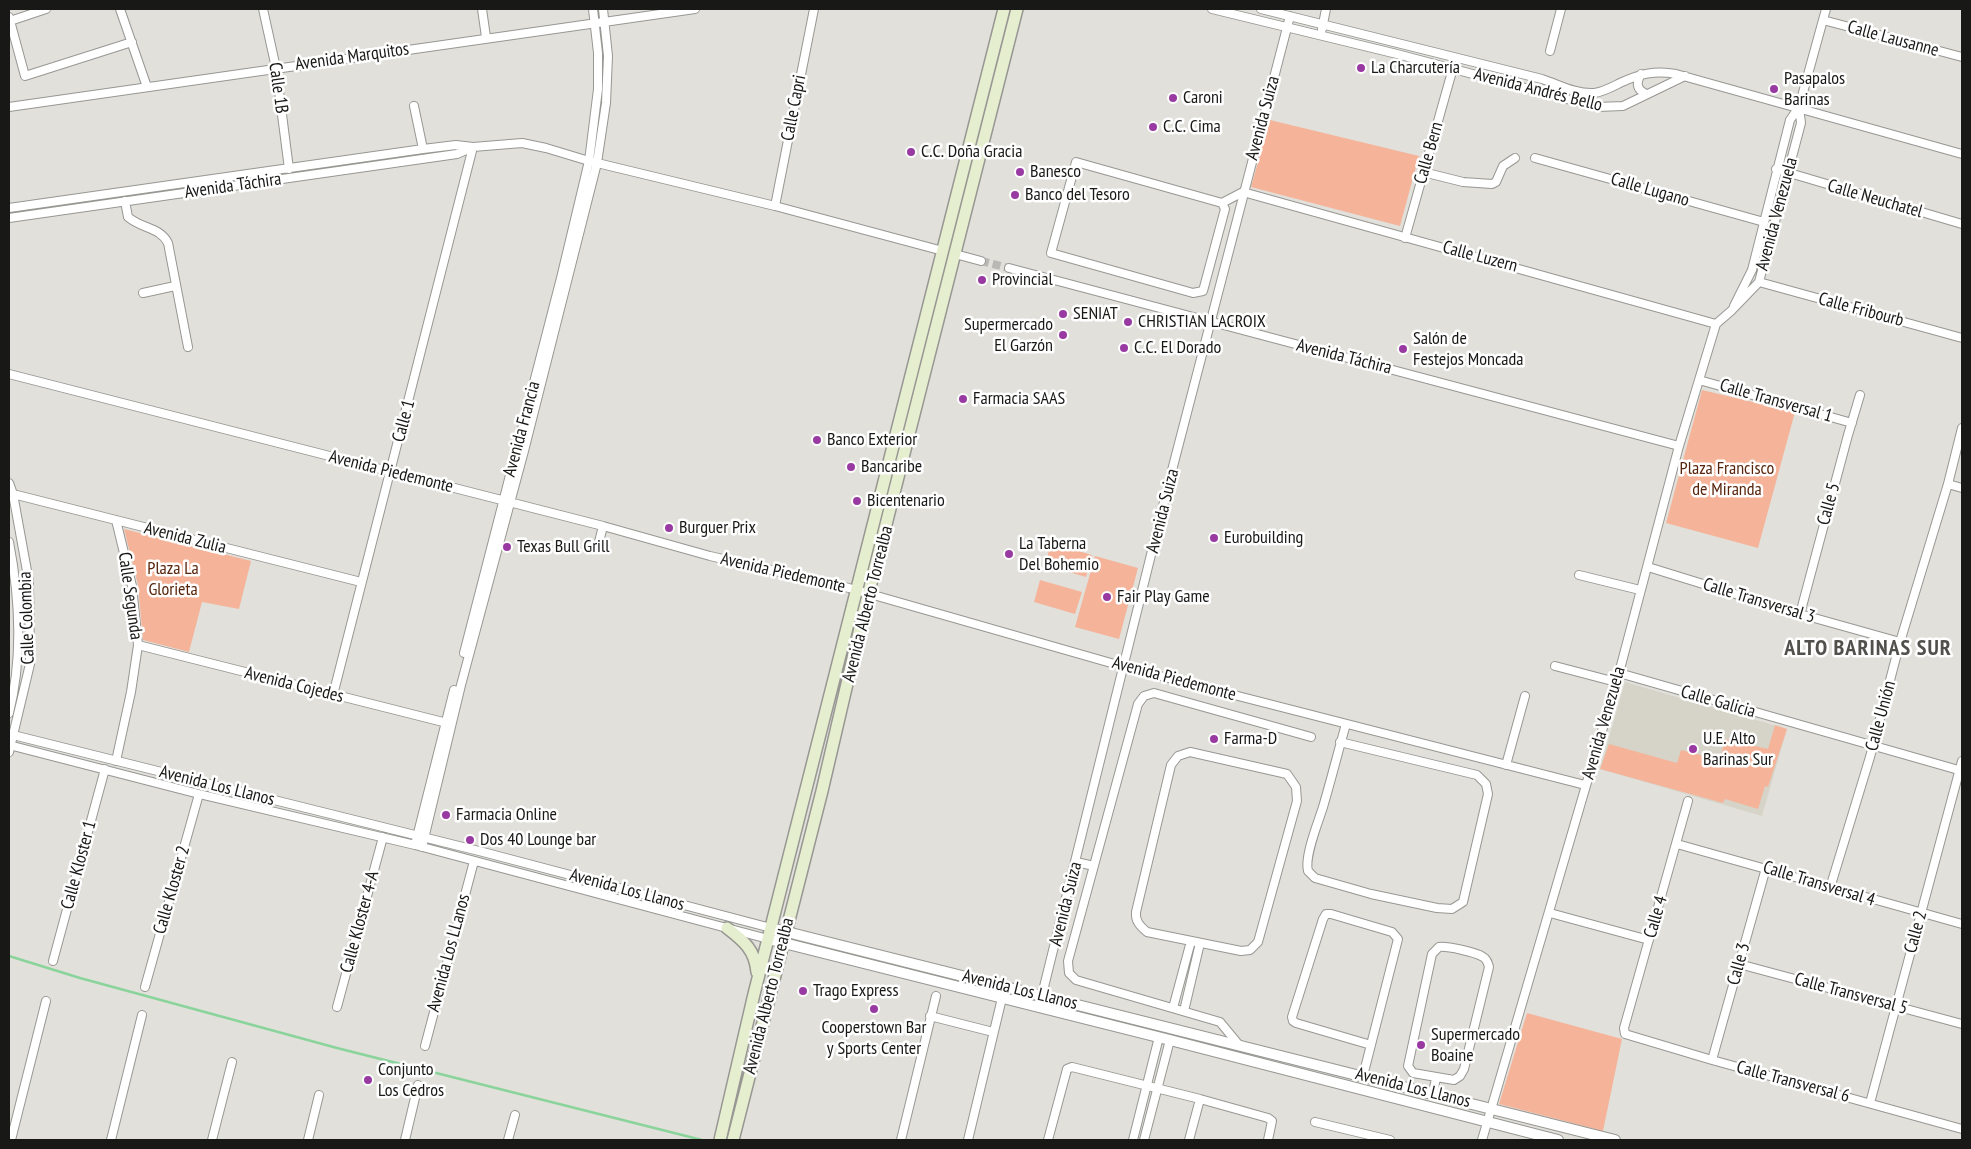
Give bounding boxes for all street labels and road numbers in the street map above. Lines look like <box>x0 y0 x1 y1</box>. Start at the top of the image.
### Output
street label: Calle Lausanne <box>1845 16 1941 62</box>
street label: Avenida Marquitos <box>294 38 410 76</box>
street label: Calle 1B <box>264 61 292 115</box>
street label: Avenida Andrés Bello <box>1472 64 1604 116</box>
street label: Calle Capri <box>777 73 811 143</box>
street label: Avenida Suiza <box>1241 74 1285 162</box>
street label: Calle Bern <box>1410 119 1448 187</box>
street label: Avenida Venezuela <box>1752 155 1802 273</box>
street label: Avenida Táchira <box>183 169 283 203</box>
street label: Calle Lugano <box>1608 169 1692 211</box>
street label: Calle Neuchatel <box>1825 175 1925 223</box>
street label: Calle Luzern <box>1440 237 1520 277</box>
street label: Calle Fribourb <box>1816 288 1906 332</box>
street label: Avenida Táchira <box>1294 335 1394 379</box>
street label: Calle Transversal 1 <box>1717 375 1835 427</box>
street label: Avenida Francia <box>499 379 545 479</box>
street label: Calle 1 <box>388 397 420 445</box>
street label: Avenida Piedemonte <box>327 446 455 498</box>
street label: Avenida Suiza <box>1142 467 1184 555</box>
street label: Calle 5 <box>1813 480 1845 528</box>
street label: Avenida Zulia <box>142 517 228 559</box>
street label: Avenida Alberto Torrealba <box>838 524 898 684</box>
street label: Avenida Piedemonte <box>719 548 847 598</box>
street label: Calle Segunda <box>113 551 147 641</box>
street label: Calle Colombia <box>15 571 39 665</box>
street label: Calle Transversal 3 <box>1700 574 1818 628</box>
street label: Avenida Piedemonte <box>1110 652 1238 706</box>
street label: Avenida Cojedes <box>242 662 346 708</box>
street label: Avenida Venezuela <box>1578 664 1630 782</box>
street label: Calle Unión <box>1861 679 1901 753</box>
street label: Calle Galicia <box>1678 681 1758 723</box>
street label: Avenida Los Llanos <box>157 761 277 811</box>
street label: Calle Kloster 1 <box>57 818 101 912</box>
street label: Calle Kloster 2 <box>149 843 195 937</box>
street label: Calle Transversal 4 <box>1760 857 1878 911</box>
street label: Avenida Suiza <box>1045 860 1087 948</box>
street label: Avenida Los Llanos <box>567 864 687 916</box>
street label: Calle Kloster 4-A <box>336 869 384 975</box>
street label: Avenida Los LLanos <box>423 892 475 1014</box>
street label: Calle 4 <box>1640 893 1672 941</box>
street label: Calle 2 <box>1900 908 1932 956</box>
street label: Avenida Alberto Torrealba <box>739 916 799 1076</box>
street label: Calle 3 <box>1723 940 1755 988</box>
street label: Avenida Los Llanos <box>960 965 1080 1015</box>
street label: Calle Transversal 5 <box>1792 969 1910 1019</box>
street label: Calle Transversal 6 <box>1734 1057 1852 1107</box>
street label: Avenida Los Llanos <box>1353 1063 1473 1113</box>

